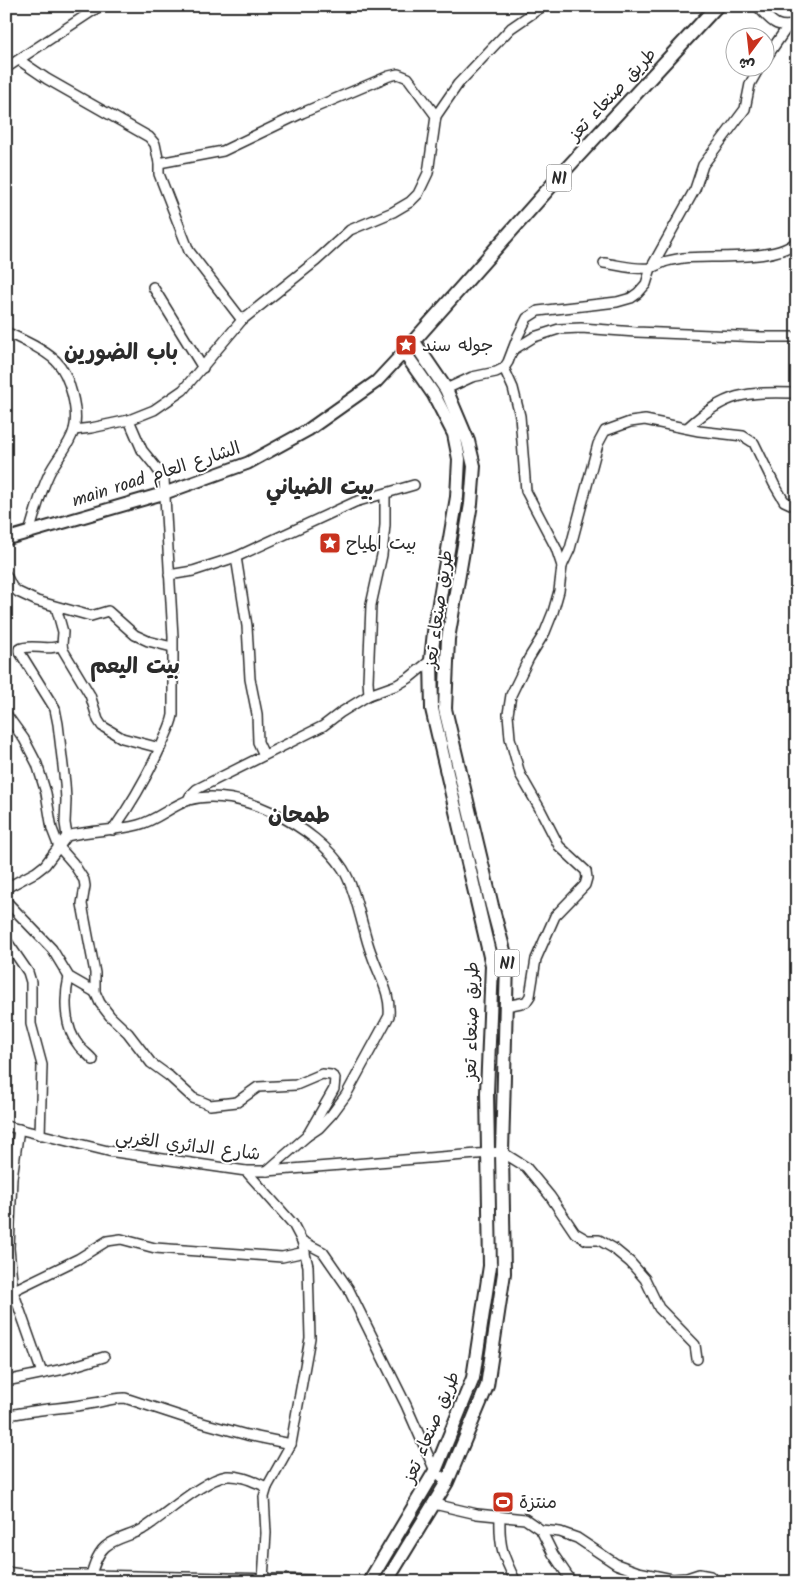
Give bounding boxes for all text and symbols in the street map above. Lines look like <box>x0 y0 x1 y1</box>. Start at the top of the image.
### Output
north arrow <box>726 28 776 78</box>
street label: طريق صنعاء تعز <box>560 42 664 150</box>
text: ش <box>737 51 757 76</box>
road number: N1 <box>546 164 572 192</box>
place label: جوله سند <box>422 332 493 361</box>
place icon: جوله سند <box>394 333 418 357</box>
district label: باب الضورين <box>64 336 178 371</box>
street label: main road الشارع العام <box>69 435 244 516</box>
district label: بيت الضياني <box>266 471 374 506</box>
place label: بيت المياح <box>346 530 417 559</box>
place icon: بيت المياح <box>318 531 342 555</box>
street label: طريق صنعاء تعز <box>417 548 462 672</box>
district label: بيت اليعم <box>90 650 180 685</box>
district label: طمحان <box>268 799 330 834</box>
road number: N1 <box>494 950 520 976</box>
street label: طريق صنعاء تعز <box>457 961 488 1083</box>
street label: شارع الدائري الغربي <box>114 1123 262 1170</box>
street label: طريق صنعاء تعز <box>395 1367 469 1490</box>
place label: منتزة <box>519 1489 557 1518</box>
sports icon: منتزة <box>491 1490 515 1514</box>

